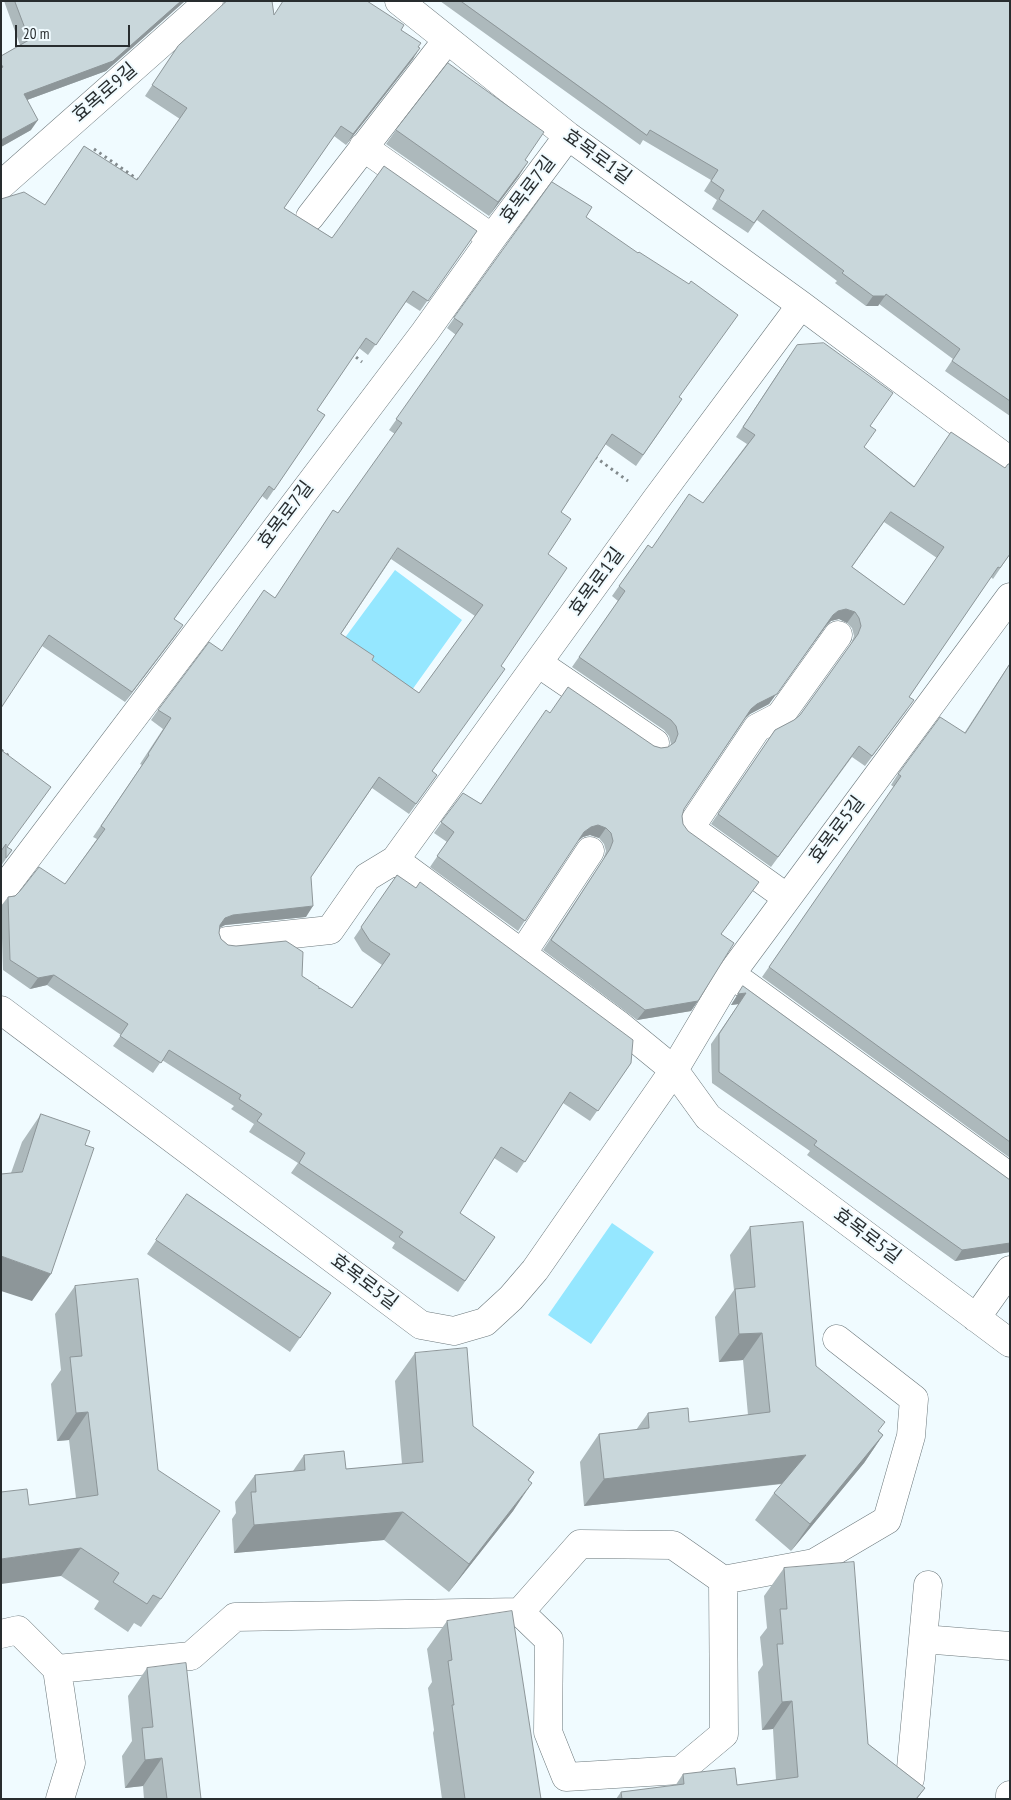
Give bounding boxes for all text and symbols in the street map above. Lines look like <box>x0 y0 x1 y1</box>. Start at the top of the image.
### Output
scale bar <box>18 15 132 47</box>
text: 20 m <box>23 24 49 43</box>
street label: 효목로9길 <box>68 59 142 127</box>
street label: 효목로1길 <box>559 125 635 189</box>
street label: 효목로7길 <box>495 152 561 228</box>
street label: 효목로7길 <box>253 477 319 553</box>
street label: 효목로1길 <box>565 544 629 620</box>
street label: 효목로5길 <box>804 792 870 868</box>
street label: 효목로5길 <box>829 1203 905 1269</box>
street label: 효목로5길 <box>326 1249 402 1315</box>

